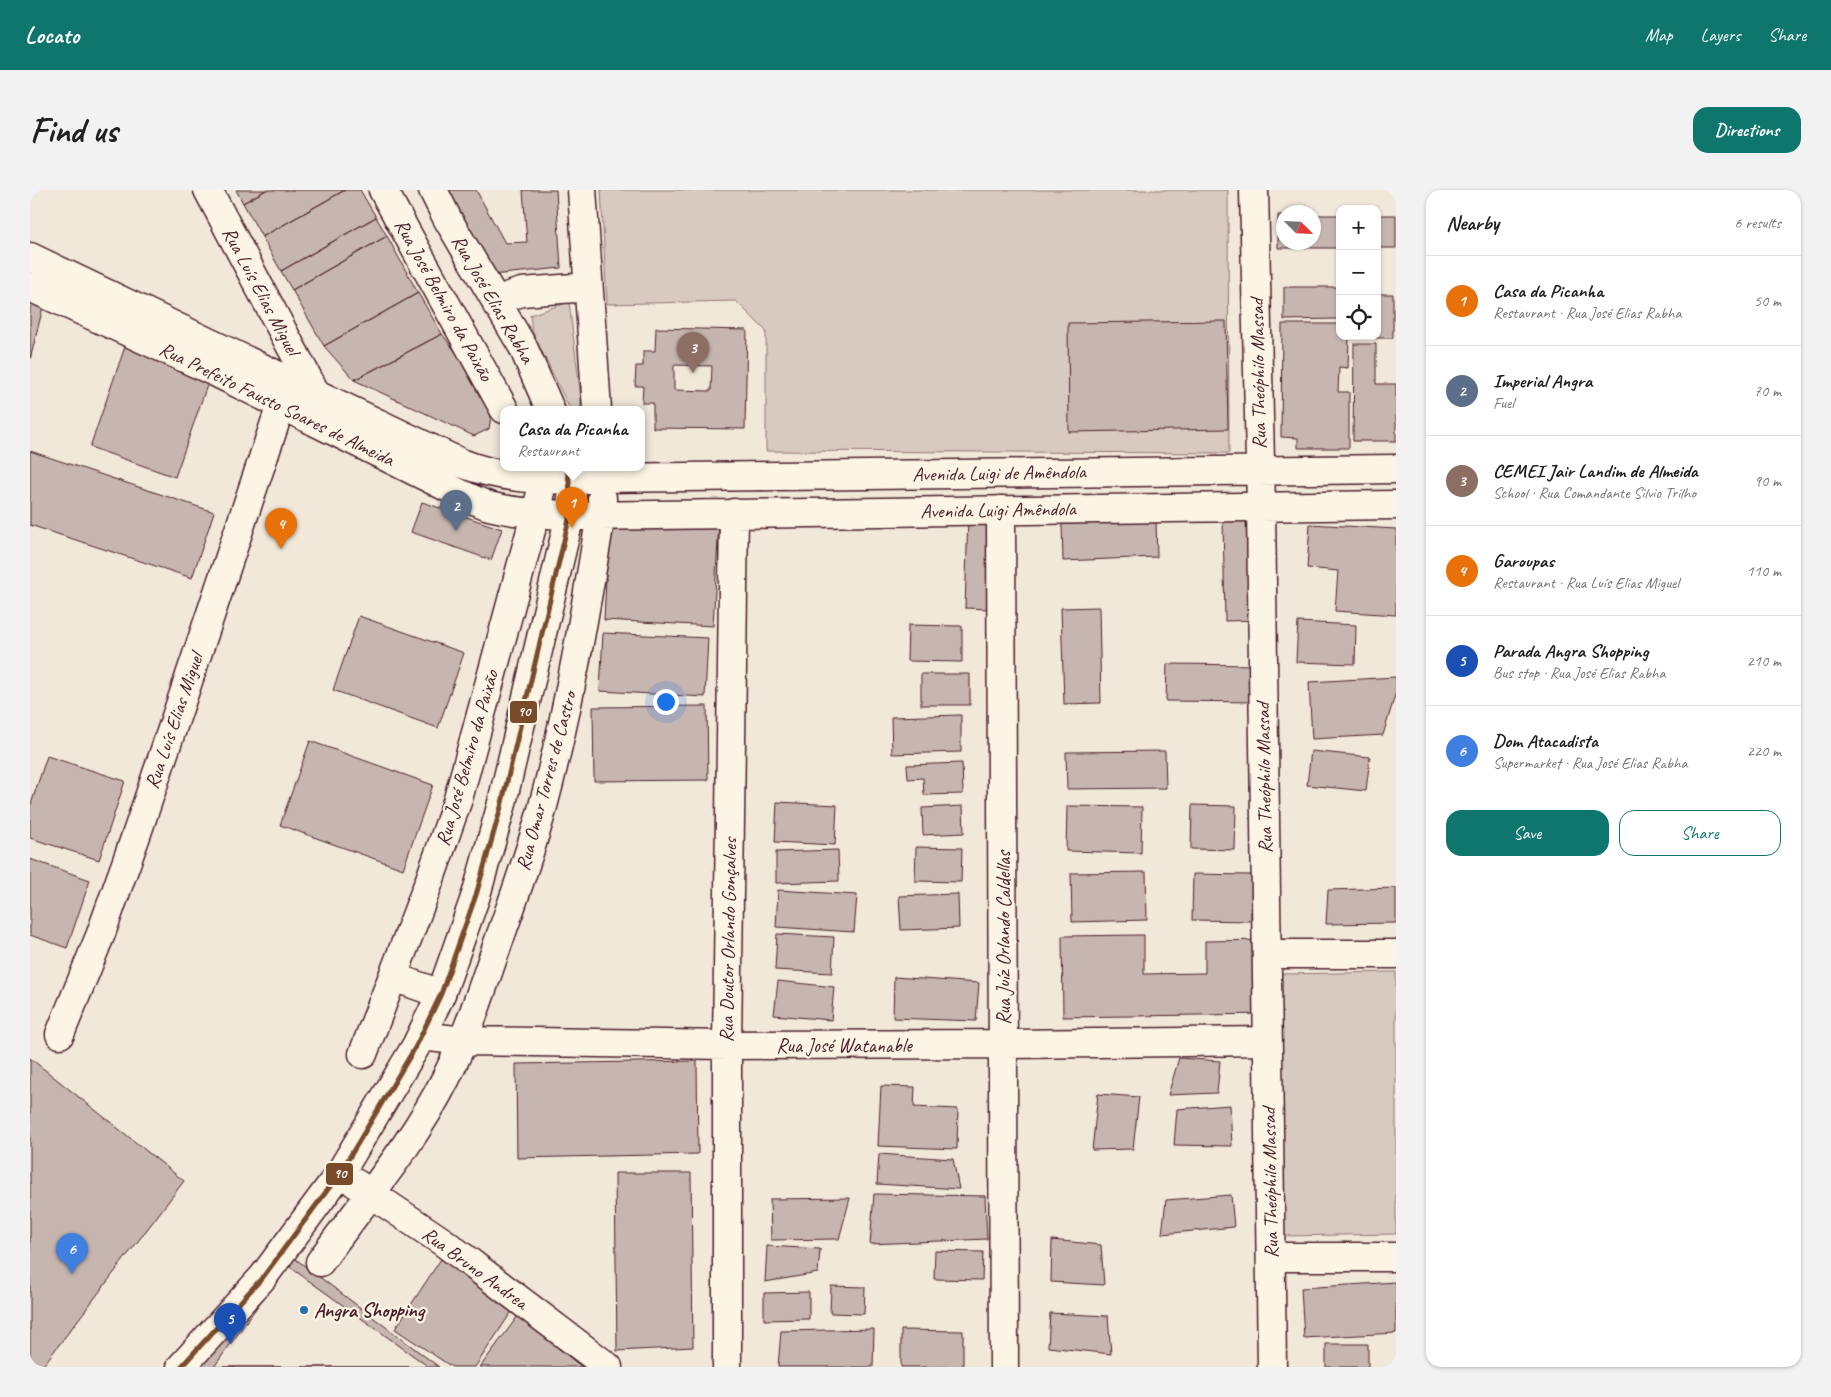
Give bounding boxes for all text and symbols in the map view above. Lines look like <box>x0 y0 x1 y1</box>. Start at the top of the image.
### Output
text: Locato <box>25 20 79 50</box>
text: Map <box>1645 24 1673 46</box>
text: Layers <box>1701 24 1740 46</box>
text: Share <box>1768 24 1806 46</box>
button: Directions <box>1693 107 1801 153</box>
text: Find us <box>30 108 117 153</box>
north arrow <box>1276 205 1321 250</box>
map controls <box>1336 205 1381 340</box>
button: + <box>1336 205 1381 250</box>
text: Nearby <box>1446 210 1499 236</box>
text: 6 results <box>1734 213 1781 233</box>
street label: Rua José Belmiro da Paixão <box>389 215 499 386</box>
street label: Rua Luís Elias Miguel <box>217 223 307 363</box>
street label: Rua José Elias Rabha <box>446 230 541 369</box>
button: − <box>1336 250 1381 295</box>
text: Casa da Picanha <box>1493 279 1603 303</box>
text: 1 <box>1458 291 1466 311</box>
text: 50 m <box>1754 291 1781 311</box>
street label: Rua Theóphilo Massad <box>1244 295 1272 450</box>
button: locate <box>1336 295 1381 340</box>
text: Restaurant · Rua José Elias Rabha <box>1493 303 1681 323</box>
pin: 3 <box>677 332 709 373</box>
street label: Rua Prefeito Fausto Soares de Almeida <box>155 336 400 472</box>
text: Imperial Angra <box>1493 369 1592 393</box>
text: 2 <box>1458 381 1466 401</box>
text: 70 m <box>1754 381 1781 401</box>
text: Fuel <box>1493 393 1514 413</box>
popup <box>500 406 645 471</box>
text: Casa da Picanha <box>517 417 628 441</box>
text: Restaurant <box>517 441 579 461</box>
street label: Avenida Luigi de Amêndola <box>912 459 1088 487</box>
text: CEMEI Jair Landim de Almeida <box>1493 459 1698 483</box>
text: 3 <box>1458 471 1466 491</box>
text: 90 m <box>1754 471 1781 491</box>
text: School · Rua Comandante Silvio Trilho <box>1493 483 1696 503</box>
pin: 1 <box>556 487 588 528</box>
pin: 2 <box>440 490 472 531</box>
street label: Avenida Luigi Amêndola <box>920 496 1078 524</box>
pin: 4 <box>265 508 297 549</box>
text: Garoupas <box>1493 549 1554 573</box>
text: 4 <box>1458 561 1466 581</box>
text: 110 m <box>1747 561 1781 581</box>
text: Restaurant · Rua Luís Elias Miguel <box>1493 573 1679 593</box>
text: Parada Angra Shopping <box>1493 639 1649 663</box>
street label: Rua Luís Elias Miguel <box>139 647 210 792</box>
text: 5 <box>1459 651 1465 671</box>
text: 210 m <box>1747 651 1781 671</box>
text: Bus stop · Rua José Elias Rabha <box>1493 663 1665 683</box>
street label: Rua José Belmiro da Paixão <box>430 666 504 849</box>
street label: Rua Omar Torres de Castro <box>510 687 582 873</box>
your location <box>653 689 679 715</box>
street label: Rua Theóphilo Massad <box>1250 699 1278 854</box>
line badge: 90 <box>509 700 538 724</box>
text: 90 <box>518 703 532 720</box>
text: Dom Atacadista <box>1493 729 1598 753</box>
text: 6 <box>1458 741 1466 761</box>
text: 220 m <box>1747 741 1781 761</box>
text: Supermarket · Rua José Elias Rabha <box>1493 753 1687 773</box>
button: Save <box>1446 810 1609 856</box>
button: Share <box>1619 810 1781 856</box>
street label: Rua Doutor Orlando Gonçalves <box>714 835 742 1042</box>
street label: Rua Juíz Orlando Caldellas <box>991 849 1016 1025</box>
street label: Rua José Watanable <box>776 1033 913 1058</box>
street label: Rua Theóphilo Massad <box>1256 1104 1284 1259</box>
line badge: 90 <box>325 1162 354 1186</box>
text: 90 <box>334 1165 348 1182</box>
street label: Rua Bruno Andrea <box>417 1221 534 1316</box>
pin: 6 <box>56 1233 88 1274</box>
place label: Angra Shopping <box>314 1298 426 1323</box>
pin: 5 <box>214 1303 246 1344</box>
marker: Angra Shopping <box>298 1304 310 1316</box>

